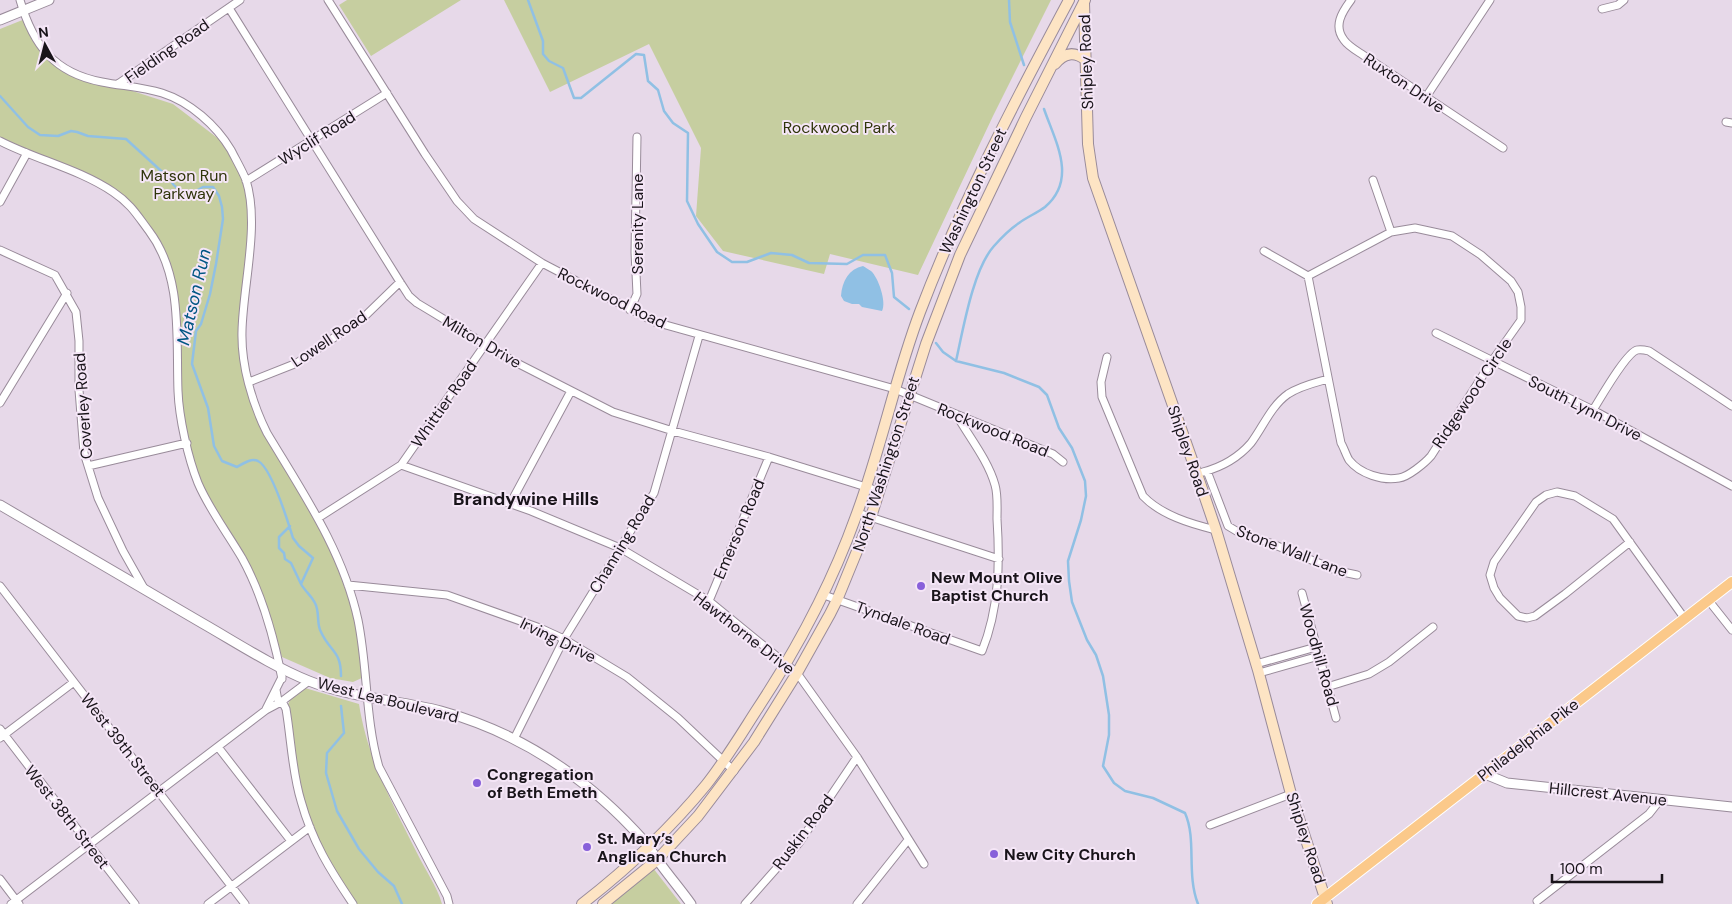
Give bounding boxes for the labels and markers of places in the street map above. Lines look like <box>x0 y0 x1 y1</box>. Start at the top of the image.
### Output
place label: New Mount Olive Baptist Church <box>931 567 1063 606</box>
marker: New Mount Olive Baptist Church <box>915 580 927 592</box>
place label: Congregation of Beth Emeth <box>487 764 597 803</box>
marker: Congregation of Beth Emeth <box>471 777 483 789</box>
place label: St. Mary’s Anglican Church <box>597 828 727 867</box>
marker: St. Mary’s Anglican Church <box>581 841 593 853</box>
place label: New City Church <box>1004 844 1136 865</box>
marker: New City Church <box>988 848 1000 860</box>

